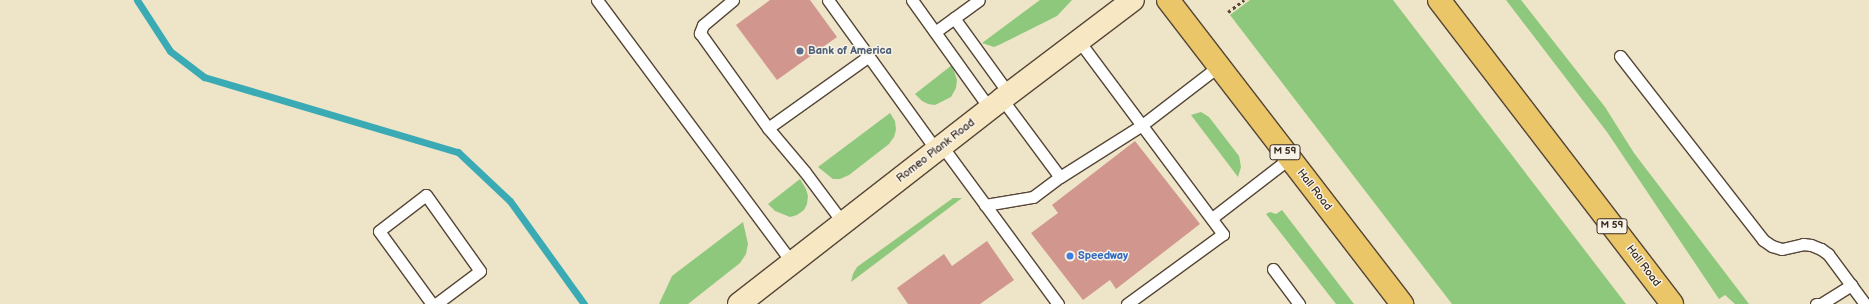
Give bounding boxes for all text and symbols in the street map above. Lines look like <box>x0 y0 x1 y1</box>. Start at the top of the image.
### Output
place label: Bank of America <box>808 44 892 58</box>
marker: Bank of America <box>795 46 805 56</box>
street label: Romeo Plank Road <box>894 116 978 186</box>
road number: M 59 <box>1269 144 1301 160</box>
street label: Hall Road <box>1294 167 1334 213</box>
road number: M 59 <box>1596 218 1628 234</box>
street label: Hall Road <box>1623 243 1663 289</box>
place label: Speedway <box>1078 249 1128 263</box>
marker: Speedway <box>1065 251 1075 261</box>

